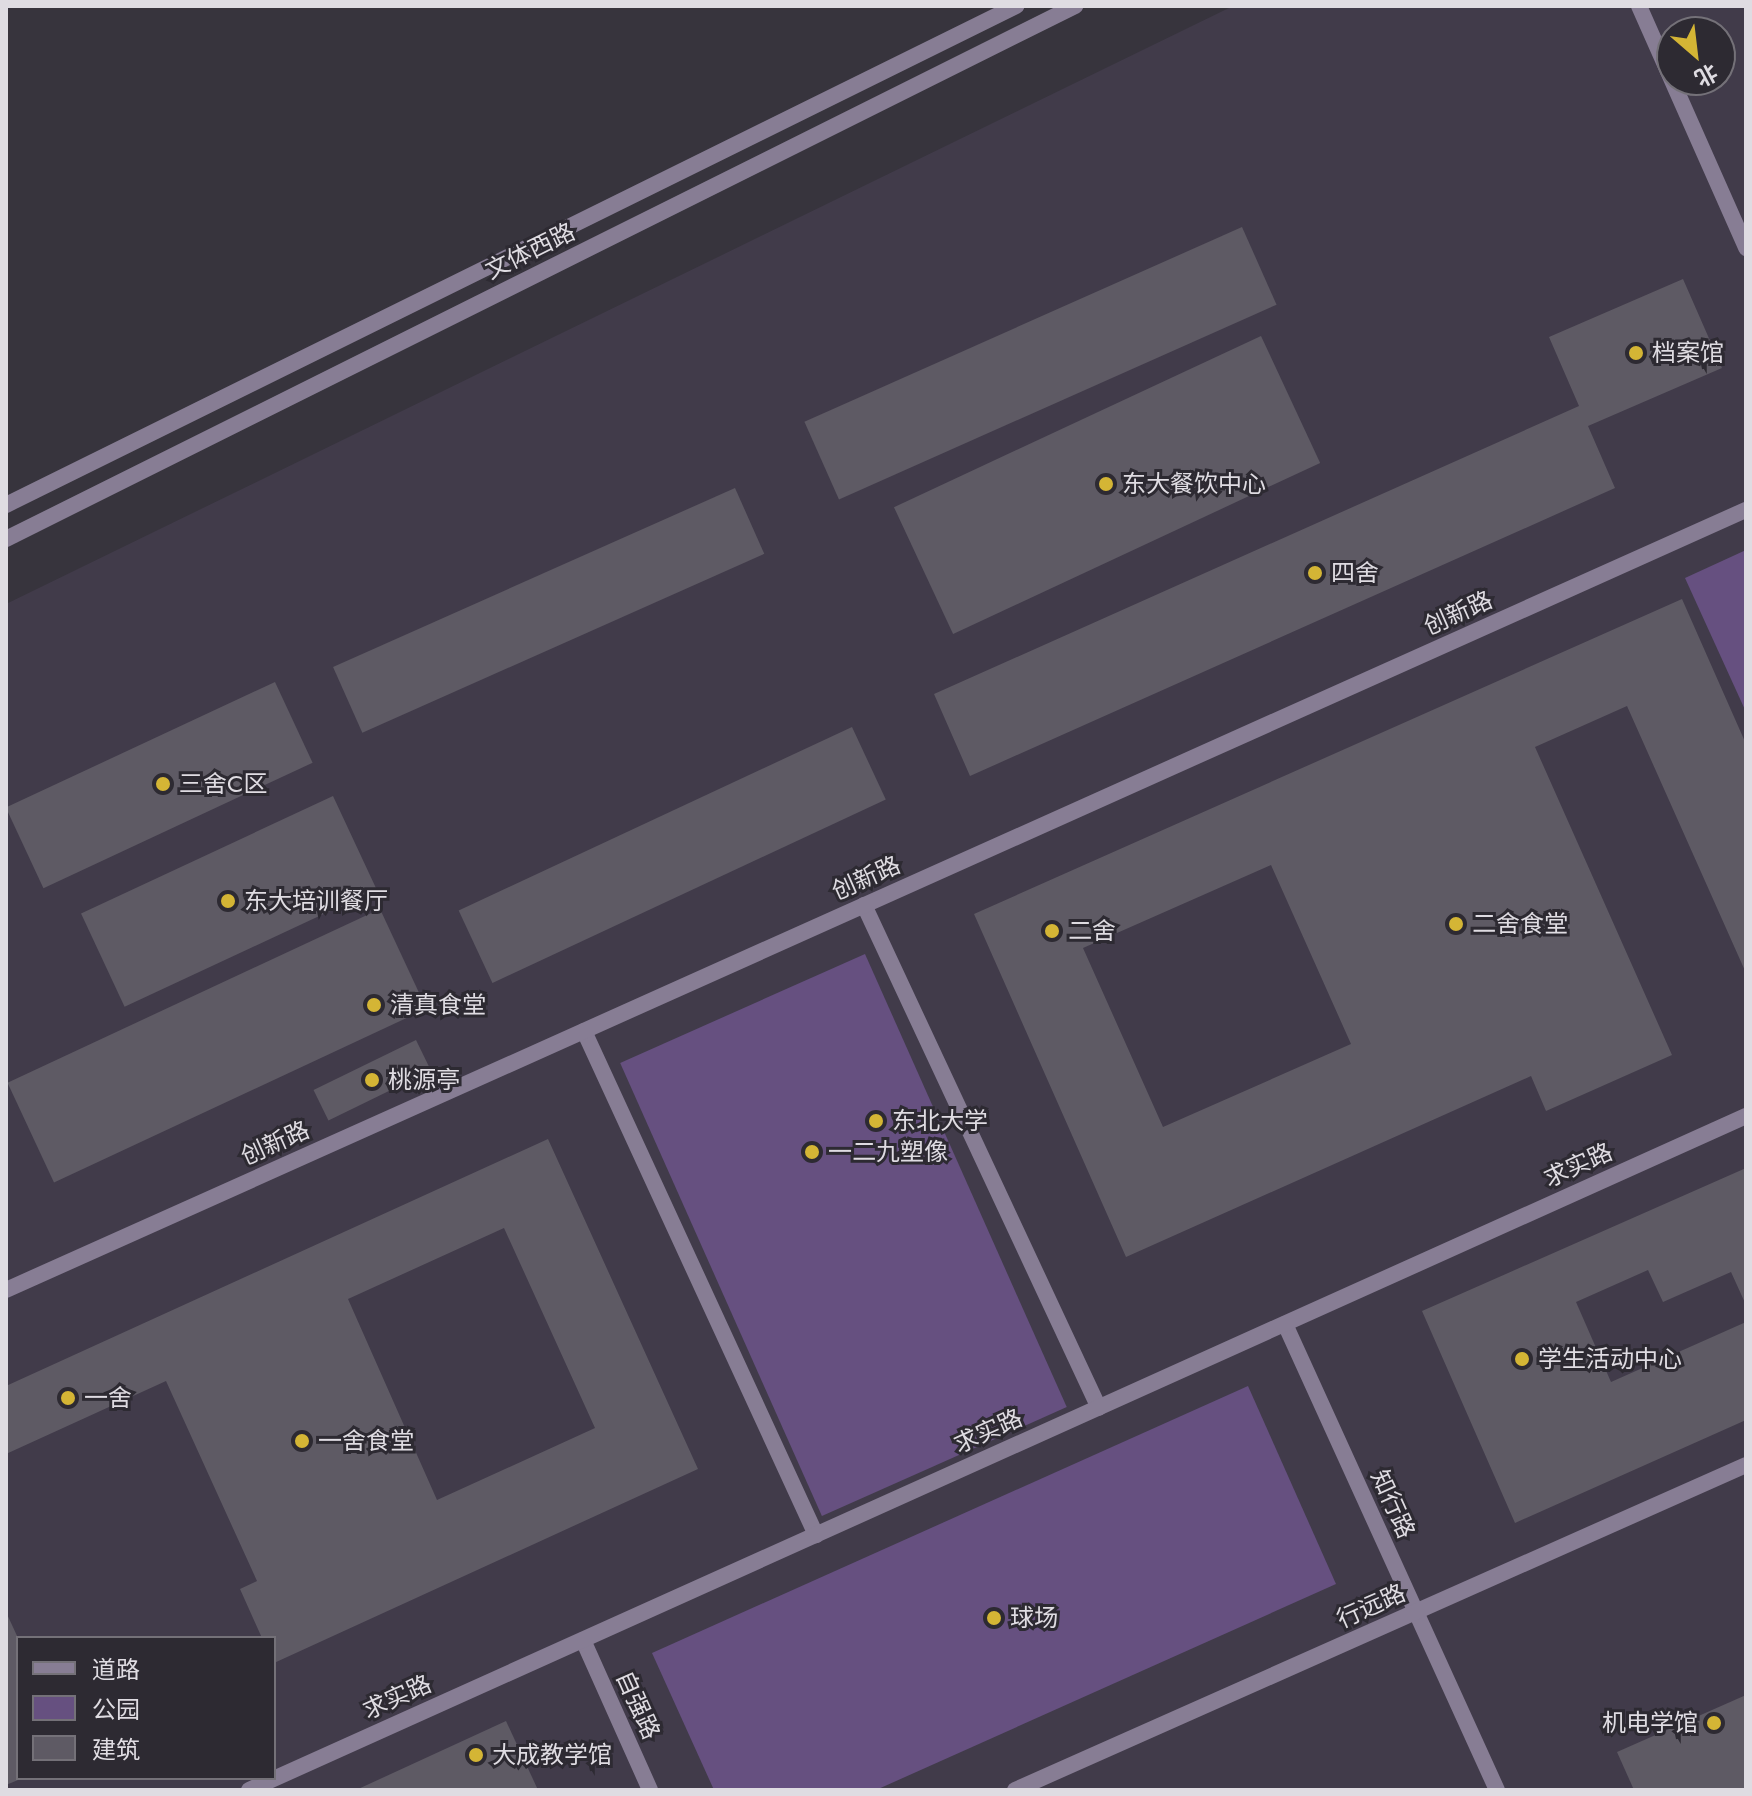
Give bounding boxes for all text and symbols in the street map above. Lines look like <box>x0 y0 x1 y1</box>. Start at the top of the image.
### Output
north arrow <box>1656 16 1736 96</box>
text: 北 <box>1689 56 1724 95</box>
street label: 文体西路 <box>481 217 579 285</box>
place label: 档案馆 <box>1652 339 1724 367</box>
marker: 档案馆 <box>1627 344 1645 362</box>
place label: 东大餐饮中心 <box>1122 470 1266 498</box>
marker: 东大餐饮中心 <box>1097 475 1115 493</box>
place label: 四舍 <box>1331 559 1379 587</box>
marker: 四舍 <box>1306 564 1324 582</box>
street label: 创新路 <box>1419 585 1497 641</box>
place label: 三舍C区 <box>179 770 267 798</box>
marker: 三舍C区 <box>154 775 172 793</box>
street label: 创新路 <box>827 850 905 906</box>
place label: 东大培训餐厅 <box>244 887 388 915</box>
marker: 东大培训餐厅 <box>219 892 237 910</box>
place label: 二舍食堂 <box>1472 910 1568 938</box>
marker: 二舍食堂 <box>1447 915 1465 933</box>
place label: 二舍 <box>1068 917 1116 945</box>
marker: 二舍 <box>1043 922 1061 940</box>
place label: 清真食堂 <box>390 991 486 1019</box>
marker: 清真食堂 <box>365 996 383 1014</box>
place label: 桃源亭 <box>388 1066 460 1094</box>
marker: 桃源亭 <box>363 1071 381 1089</box>
place label: 东北大学 <box>892 1107 988 1135</box>
marker: 东北大学 <box>867 1112 885 1130</box>
street label: 创新路 <box>236 1115 314 1171</box>
street label: 求实路 <box>1539 1137 1617 1193</box>
place label: 一二九塑像 <box>828 1138 948 1166</box>
marker: 一二九塑像 <box>803 1143 821 1161</box>
place label: 学生活动中心 <box>1538 1345 1682 1373</box>
marker: 学生活动中心 <box>1513 1350 1531 1368</box>
place label: 一舍 <box>84 1384 132 1412</box>
marker: 一舍 <box>59 1389 77 1407</box>
street label: 求实路 <box>949 1403 1027 1459</box>
place label: 一舍食堂 <box>318 1427 414 1455</box>
marker: 一舍食堂 <box>293 1432 311 1450</box>
street label: 知行路 <box>1365 1465 1421 1543</box>
street label: 行远路 <box>1332 1578 1410 1634</box>
place label: 球场 <box>1010 1604 1058 1632</box>
marker: 球场 <box>985 1609 1003 1627</box>
legend <box>16 1636 276 1780</box>
text: 道路 <box>92 1652 140 1687</box>
street label: 自强路 <box>610 1666 666 1744</box>
street label: 求实路 <box>358 1669 436 1725</box>
text: 公园 <box>92 1692 140 1727</box>
place label: 机电学馆 <box>1602 1709 1698 1737</box>
marker: 机电学馆 <box>1705 1714 1723 1732</box>
text: 建筑 <box>92 1732 140 1767</box>
place label: 大成教学馆 <box>492 1741 612 1769</box>
marker: 大成教学馆 <box>467 1746 485 1764</box>

